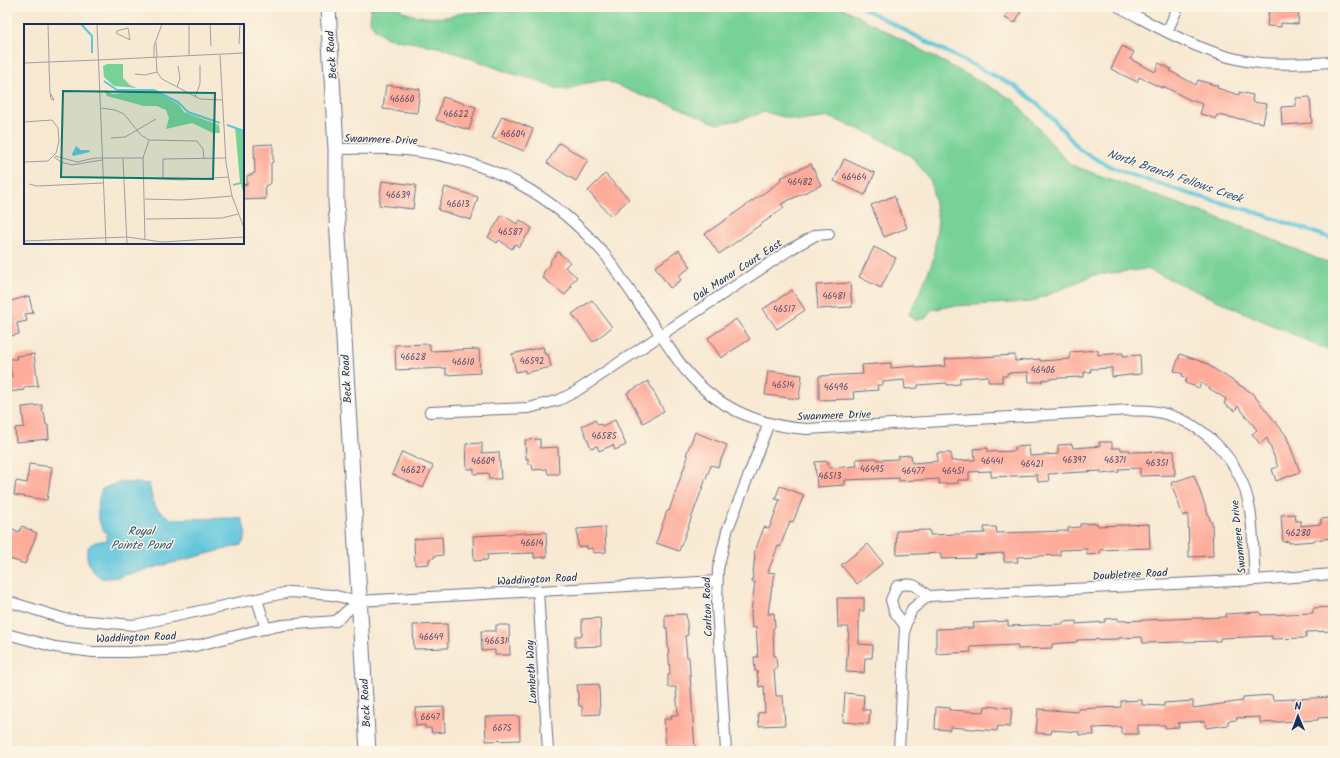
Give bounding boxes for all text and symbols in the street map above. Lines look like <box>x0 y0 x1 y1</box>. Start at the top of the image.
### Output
inset map <box>24 24 244 244</box>
street label: Beck Road <box>321 30 343 80</box>
house number: 46660 <box>390 92 415 107</box>
house number: 46622 <box>443 107 469 122</box>
house number: 46604 <box>501 127 525 142</box>
street label: Swanmere Drive <box>344 130 418 150</box>
water label: North Branch Fellows Creek <box>1105 144 1247 209</box>
house number: 46464 <box>842 170 866 185</box>
house number: 46482 <box>787 175 813 190</box>
house number: 46639 <box>386 188 411 203</box>
house number: 46613 <box>447 197 469 212</box>
house number: 46587 <box>498 225 523 240</box>
street label: Oak Manor Court East <box>689 235 787 307</box>
house number: 46481 <box>822 289 846 304</box>
house number: 46517 <box>773 302 796 317</box>
house number: 46628 <box>400 350 426 365</box>
street label: Beck Road <box>337 354 357 404</box>
house number: 46592 <box>520 354 544 369</box>
house number: 46610 <box>452 355 475 370</box>
house number: 46406 <box>1031 363 1055 378</box>
house number: 46514 <box>772 378 794 393</box>
house number: 46496 <box>824 380 848 395</box>
street label: Swanmere Drive <box>797 406 871 426</box>
house number: 46585 <box>591 429 618 444</box>
house number: 46397 <box>1062 453 1087 468</box>
house number: 46371 <box>1104 453 1126 468</box>
house number: 46609 <box>471 454 496 469</box>
house number: 46441 <box>981 454 1004 469</box>
house number: 46351 <box>1146 456 1169 471</box>
house number: 46421 <box>1021 457 1044 472</box>
house number: 46495 <box>860 462 885 477</box>
house number: 46627 <box>401 463 426 478</box>
house number: 46477 <box>901 464 925 479</box>
house number: 46451 <box>942 464 964 479</box>
house number: 46513 <box>819 469 841 484</box>
street label: Swanmere Drive <box>1226 499 1252 575</box>
water label: Royal Pointe Pond <box>111 522 174 555</box>
house number: 46280 <box>1285 526 1311 541</box>
house number: 46614 <box>521 536 543 551</box>
street label: Doubletree Road <box>1092 564 1169 586</box>
street label: Waddington Road <box>497 569 578 591</box>
street label: Carlton Road <box>698 576 718 637</box>
street label: Waddington Road <box>96 628 177 648</box>
house number: 46649 <box>419 630 444 645</box>
house number: 46631 <box>485 634 508 649</box>
street label: Lambeth Way <box>521 639 543 704</box>
street label: Beck Road <box>356 678 376 728</box>
north arrow <box>1278 696 1318 736</box>
text: N <box>1294 698 1302 716</box>
house number: 6647 <box>420 710 440 725</box>
house number: 6675 <box>493 721 513 736</box>

